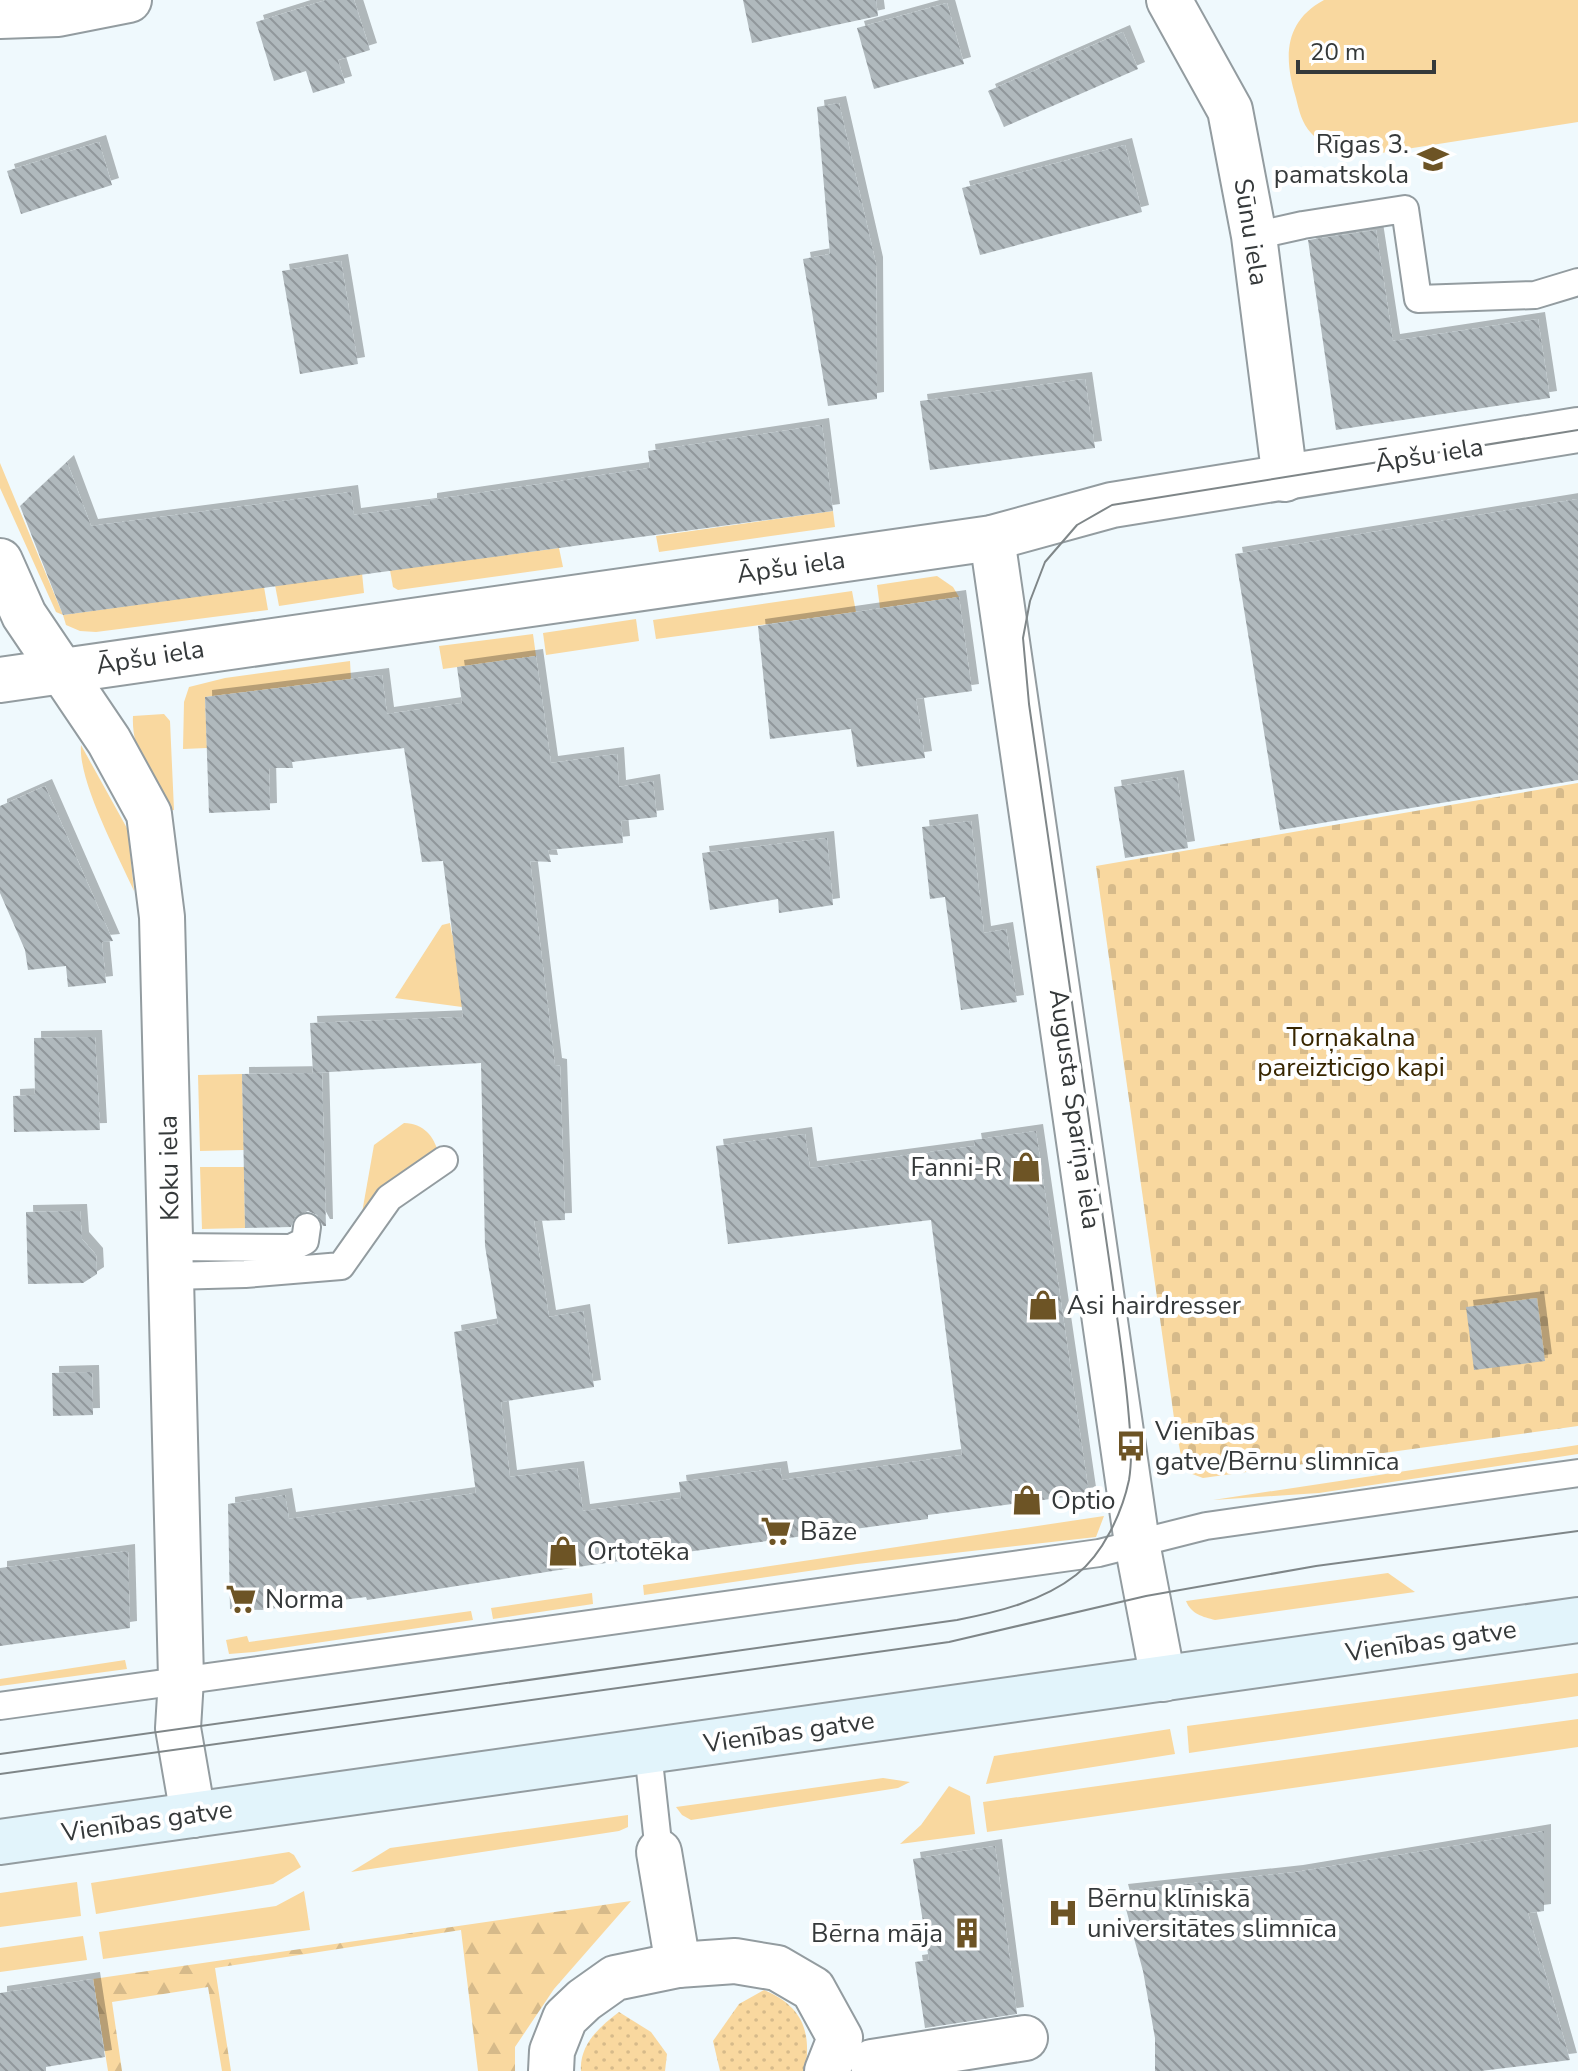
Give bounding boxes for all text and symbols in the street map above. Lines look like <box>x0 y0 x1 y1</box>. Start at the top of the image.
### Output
scale bar <box>1298 24 1434 74</box>
text: 20 m <box>1310 36 1366 68</box>
place label: Rīgas 3. pamatskola <box>1274 127 1409 192</box>
school or university icon: Rīgas 3. pamatskola <box>1416 142 1450 176</box>
street label: Sūnu iela <box>1225 176 1277 288</box>
street label: Āpšu iela <box>1372 429 1486 481</box>
street label: Āpšu iela <box>734 542 848 592</box>
street label: Āpšu iela <box>93 631 207 683</box>
street label: Augusta Spariņa iela <box>1041 987 1109 1231</box>
park label: Torņakalna pareizticīgo kapi <box>1257 1020 1445 1085</box>
street label: Koku iela <box>151 1115 187 1221</box>
place label: Fanni-R <box>911 1150 1002 1185</box>
shop icon: Fanni-R <box>1009 1150 1043 1184</box>
shop icon: Asi hairdresser <box>1026 1288 1060 1322</box>
place label: Asi hairdresser <box>1067 1288 1242 1323</box>
place label: Vienības gatve/Bērnu slimnīca <box>1154 1414 1400 1479</box>
bus stop icon: Vienības gatve/Bērnu slimnīca <box>1114 1429 1148 1463</box>
shop icon: Optio <box>1010 1483 1044 1517</box>
place label: Optio <box>1051 1483 1116 1518</box>
supermarket icon: Bāze <box>759 1514 793 1548</box>
place label: Bāze <box>800 1514 857 1549</box>
shop icon: Ortotēka <box>546 1534 580 1568</box>
place label: Ortotēka <box>587 1534 690 1569</box>
supermarket icon: Norma <box>224 1582 258 1616</box>
place label: Norma <box>265 1582 344 1617</box>
street label: Vienības gatve <box>1342 1612 1519 1670</box>
street label: Vienības gatve <box>700 1703 877 1761</box>
street label: Vienības gatve <box>58 1792 235 1850</box>
place label: Bērnu klīniskā universitātes slimnīca <box>1087 1881 1337 1946</box>
hospital icon: Bērnu klīniskā universitātes slimnīca <box>1046 1896 1080 1930</box>
place label: Bērna māja <box>811 1916 943 1951</box>
building icon: Bērna māja <box>950 1916 984 1950</box>

